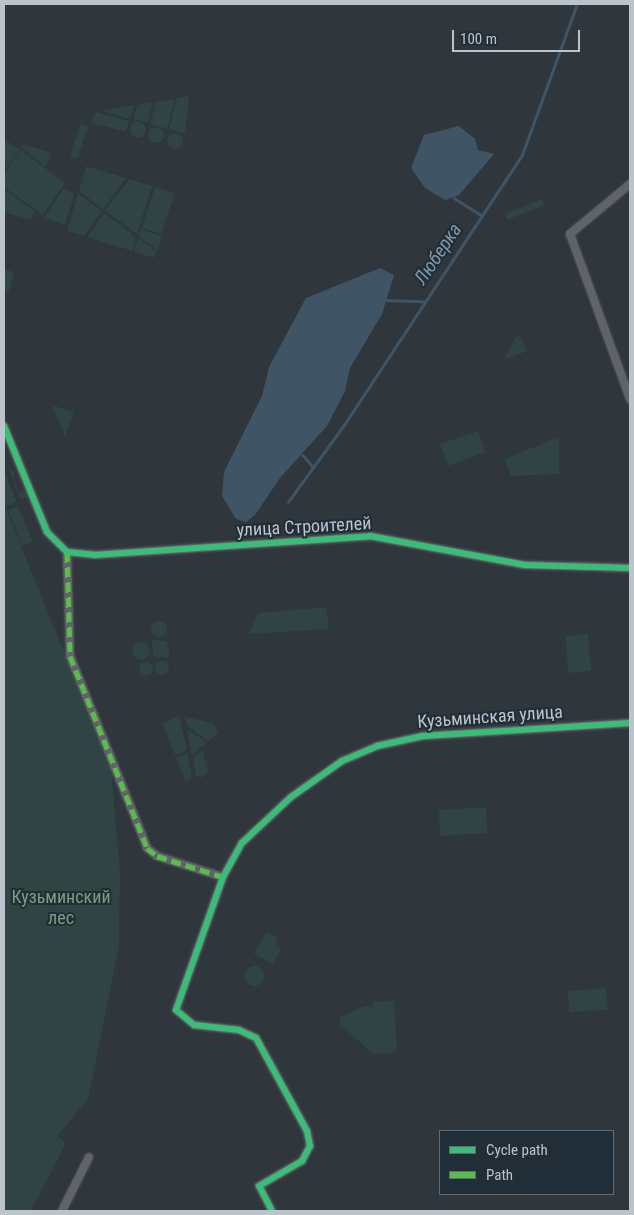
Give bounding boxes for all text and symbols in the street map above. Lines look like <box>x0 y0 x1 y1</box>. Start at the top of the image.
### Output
scale bar <box>454 20 582 52</box>
text: 100 m <box>460 30 497 48</box>
water label: Люберка <box>409 219 467 289</box>
street label: улица Строителей <box>236 513 372 541</box>
street label: Кузьминская улица <box>417 701 563 733</box>
park label: Кузьминский лес <box>11 887 111 930</box>
legend <box>439 1130 614 1195</box>
text: Cycle path <box>486 1141 548 1159</box>
text: Path <box>486 1166 513 1184</box>

